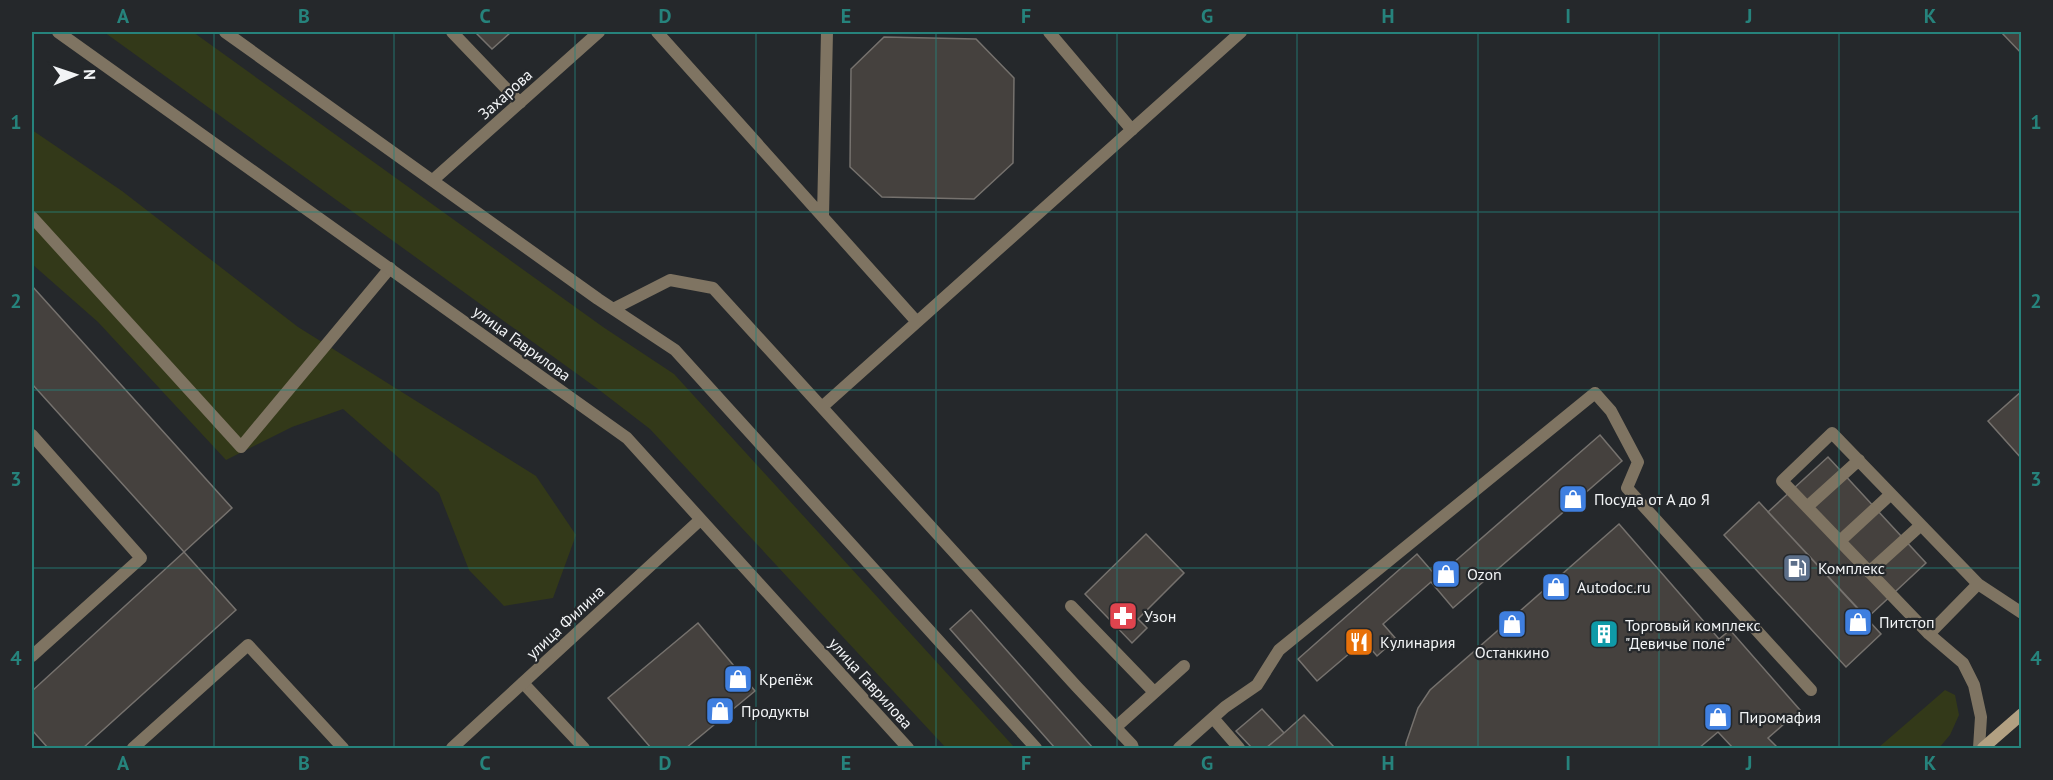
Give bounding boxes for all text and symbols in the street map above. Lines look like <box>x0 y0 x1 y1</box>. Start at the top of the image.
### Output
text: A <box>117 3 130 29</box>
text: B <box>298 3 310 29</box>
text: C <box>479 3 491 29</box>
text: D <box>659 3 672 29</box>
text: E <box>841 3 851 29</box>
text: F <box>1021 3 1031 29</box>
text: G <box>1201 3 1213 29</box>
text: H <box>1381 3 1395 29</box>
text: I <box>1565 3 1571 29</box>
text: J <box>1745 3 1752 29</box>
text: K <box>1924 3 1937 29</box>
north arrow <box>45 45 105 105</box>
street label: Захарова <box>474 65 536 123</box>
text: N <box>80 69 100 80</box>
text: 1 <box>10 109 22 135</box>
text: 1 <box>2030 109 2042 135</box>
text: 2 <box>10 288 22 314</box>
text: 2 <box>2030 288 2042 314</box>
street label: улица Гаврилова <box>469 301 575 385</box>
text: 3 <box>10 466 22 492</box>
text: 3 <box>2030 466 2042 492</box>
shop icon: Посуда от А до Я <box>1557 483 1589 515</box>
place label: Посуда от А до Я <box>1594 489 1710 509</box>
fuel station icon: Комплекс <box>1781 552 1813 584</box>
shop icon: Ozon <box>1430 558 1462 590</box>
place label: Комплекс <box>1818 558 1885 578</box>
place label: Ozon <box>1467 564 1502 584</box>
shop icon: Autodoc.ru <box>1540 571 1572 603</box>
place label: Autodoc.ru <box>1577 577 1651 597</box>
street label: улица Филина <box>522 581 608 663</box>
pharmacy icon: Узон <box>1107 600 1139 632</box>
place label: Узон <box>1144 606 1176 626</box>
shop icon: Питстоп <box>1842 606 1874 638</box>
shop icon: Останкино <box>1496 608 1528 640</box>
place label: Питстоп <box>1879 612 1935 632</box>
place label: Торговый комплекс "Девичье поле" <box>1625 615 1761 653</box>
building icon: Торговый комплекс "Девичье поле" <box>1588 618 1620 650</box>
restaurant icon: Кулинария <box>1343 626 1375 658</box>
place label: Кулинария <box>1380 632 1455 652</box>
street label: улица Гаврилова <box>825 633 917 733</box>
place label: Останкино <box>1475 642 1549 662</box>
text: 4 <box>10 645 22 671</box>
text: 4 <box>2030 645 2042 671</box>
shop icon: Крепёж <box>722 663 754 695</box>
place label: Крепёж <box>759 669 813 689</box>
shop icon: Продукты <box>704 695 736 727</box>
place label: Продукты <box>741 701 809 721</box>
shop icon: Пиромафия <box>1702 701 1734 733</box>
place label: Пиромафия <box>1739 707 1821 727</box>
text: A <box>117 750 130 776</box>
text: B <box>298 750 310 776</box>
text: C <box>479 750 491 776</box>
text: D <box>659 750 672 776</box>
text: E <box>841 750 851 776</box>
text: F <box>1021 750 1031 776</box>
text: G <box>1201 750 1213 776</box>
text: H <box>1381 750 1395 776</box>
text: I <box>1565 750 1571 776</box>
text: J <box>1745 750 1752 776</box>
text: K <box>1924 750 1937 776</box>

